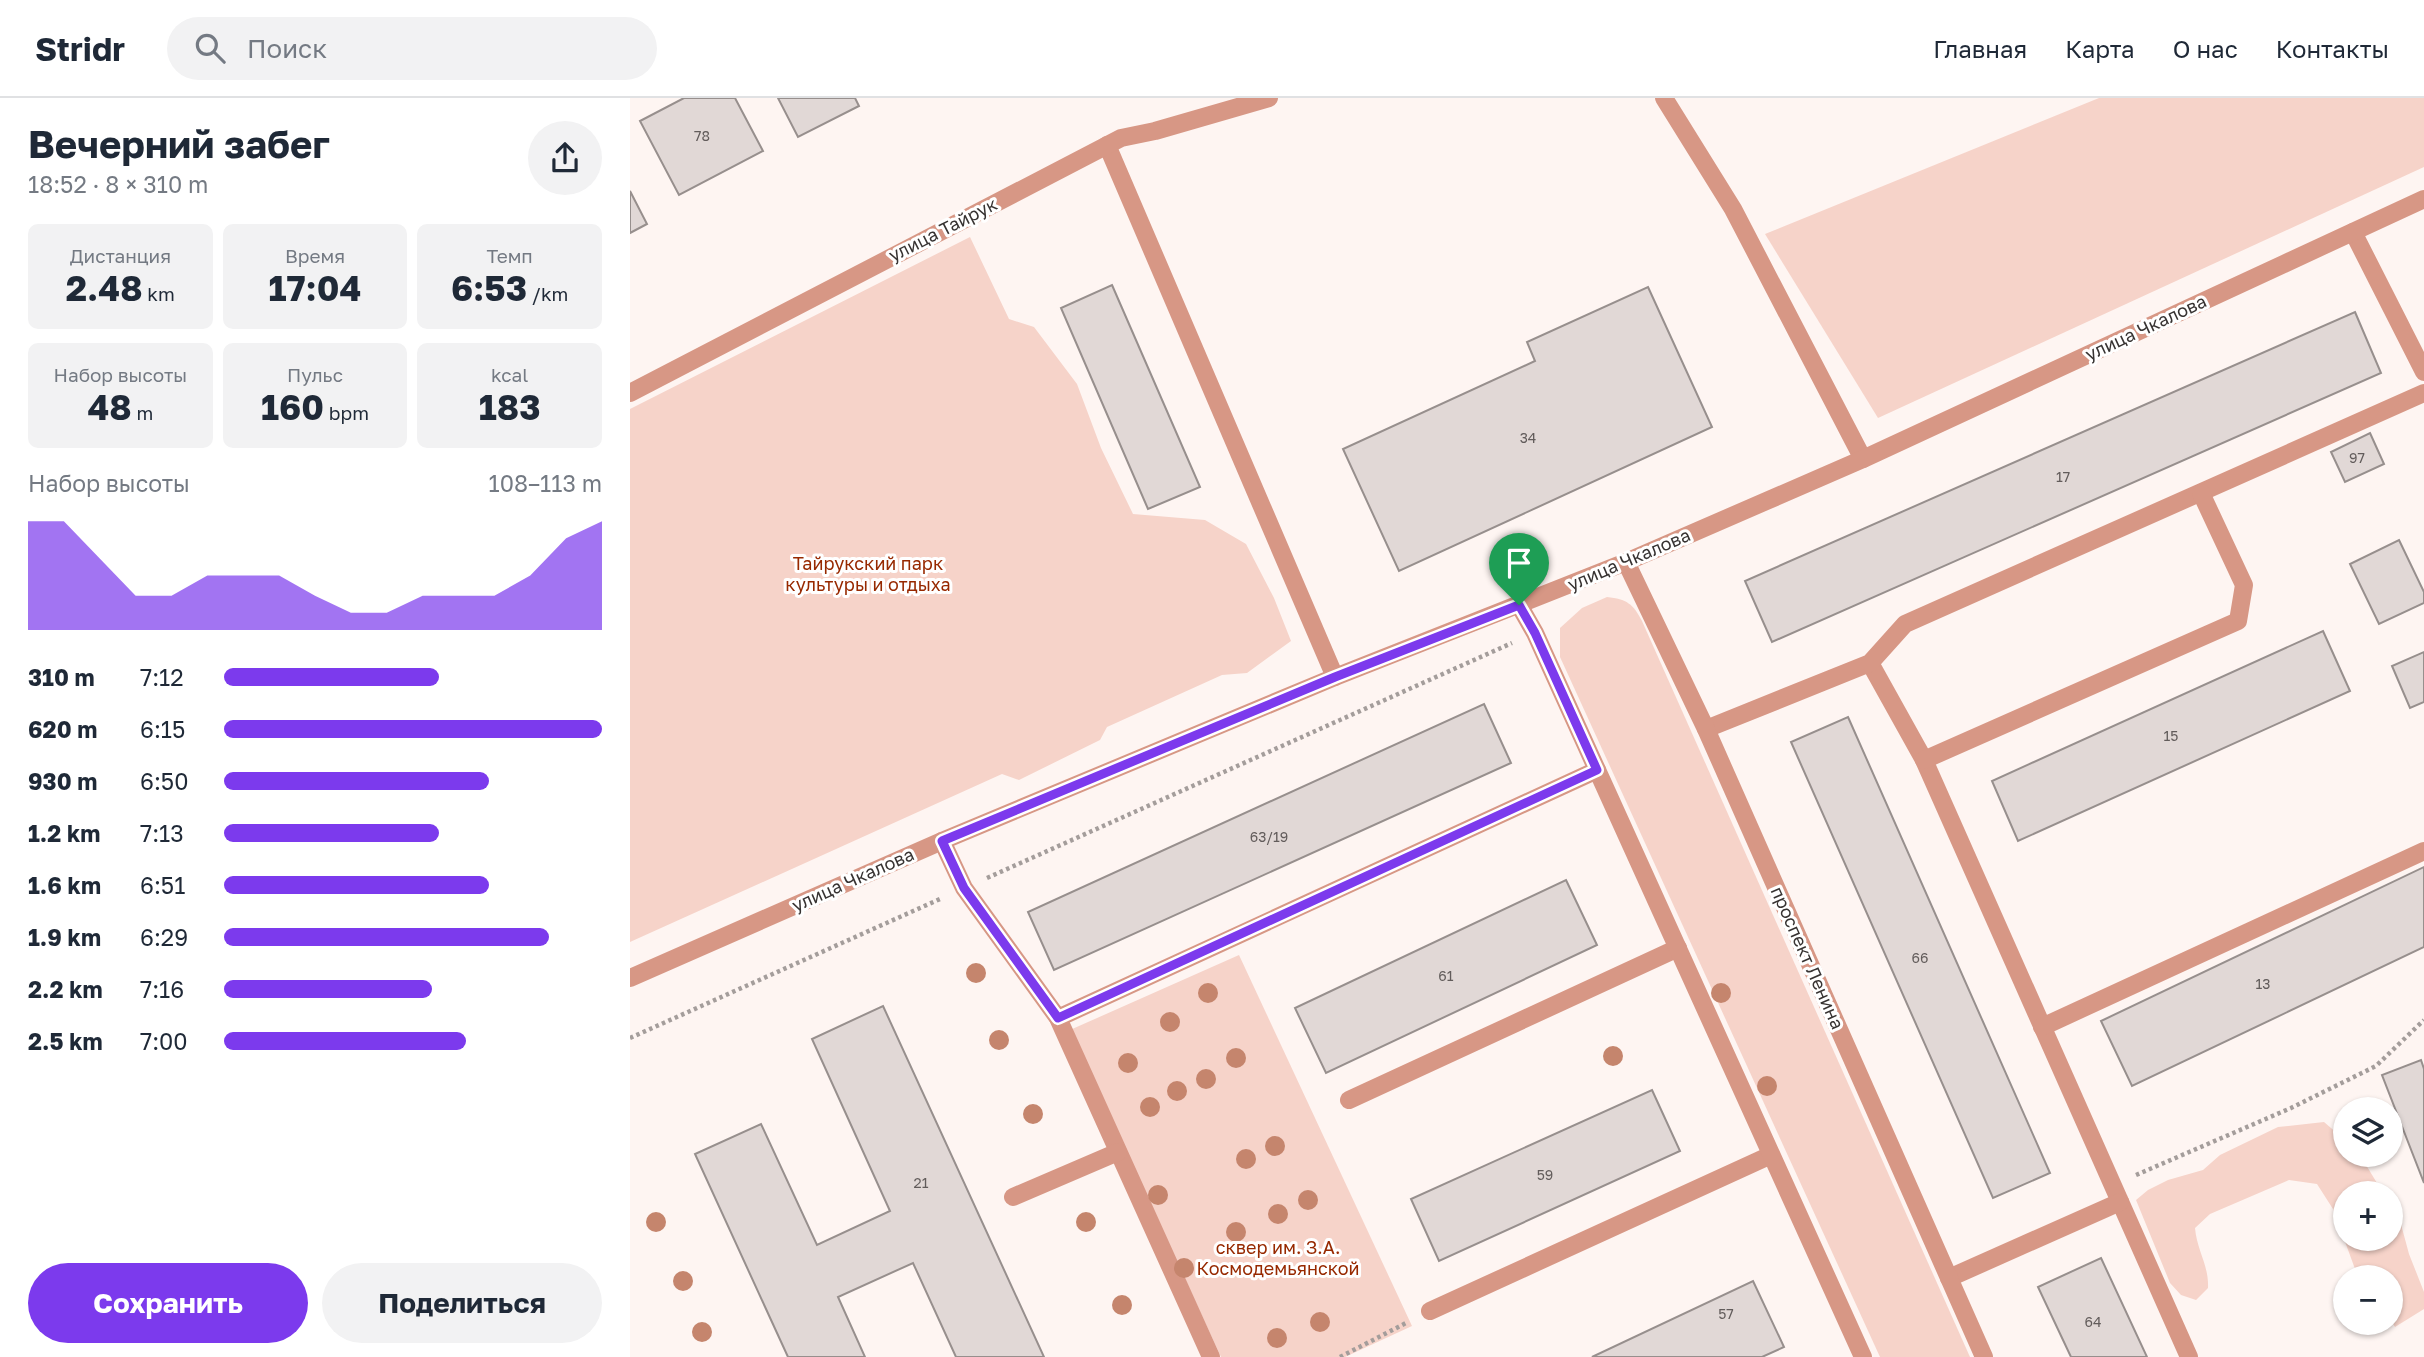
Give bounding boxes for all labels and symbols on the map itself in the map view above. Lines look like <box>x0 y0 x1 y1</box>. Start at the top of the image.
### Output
house number: 78 <box>694 127 710 144</box>
street label: улица Тайрук <box>885 192 1001 266</box>
street label: улица Чкалова <box>2081 289 2210 365</box>
house number: 34 <box>1520 429 1536 446</box>
house number: 97 <box>2349 449 2365 466</box>
house number: 17 <box>2056 468 2070 485</box>
street label: улица Чкалова <box>1564 523 1693 595</box>
pin <box>1489 533 1549 605</box>
park label: Тайрукский парк культуры и отдыха <box>785 552 951 595</box>
house number: 15 <box>2164 727 2178 744</box>
house number: 63/19 <box>1250 828 1288 845</box>
street label: улица Чкалова <box>788 842 917 916</box>
street label: проспект Ленина <box>1767 883 1849 1032</box>
house number: 66 <box>1912 949 1928 966</box>
house number: 61 <box>1438 967 1454 984</box>
house number: 13 <box>2256 975 2270 992</box>
house number: 59 <box>1537 1166 1553 1183</box>
house number: 21 <box>914 1174 929 1191</box>
park label: сквер им. З.А. Космодемьянской <box>1197 1236 1360 1279</box>
house number: 57 <box>1718 1305 1734 1322</box>
house number: 64 <box>2084 1313 2102 1330</box>

